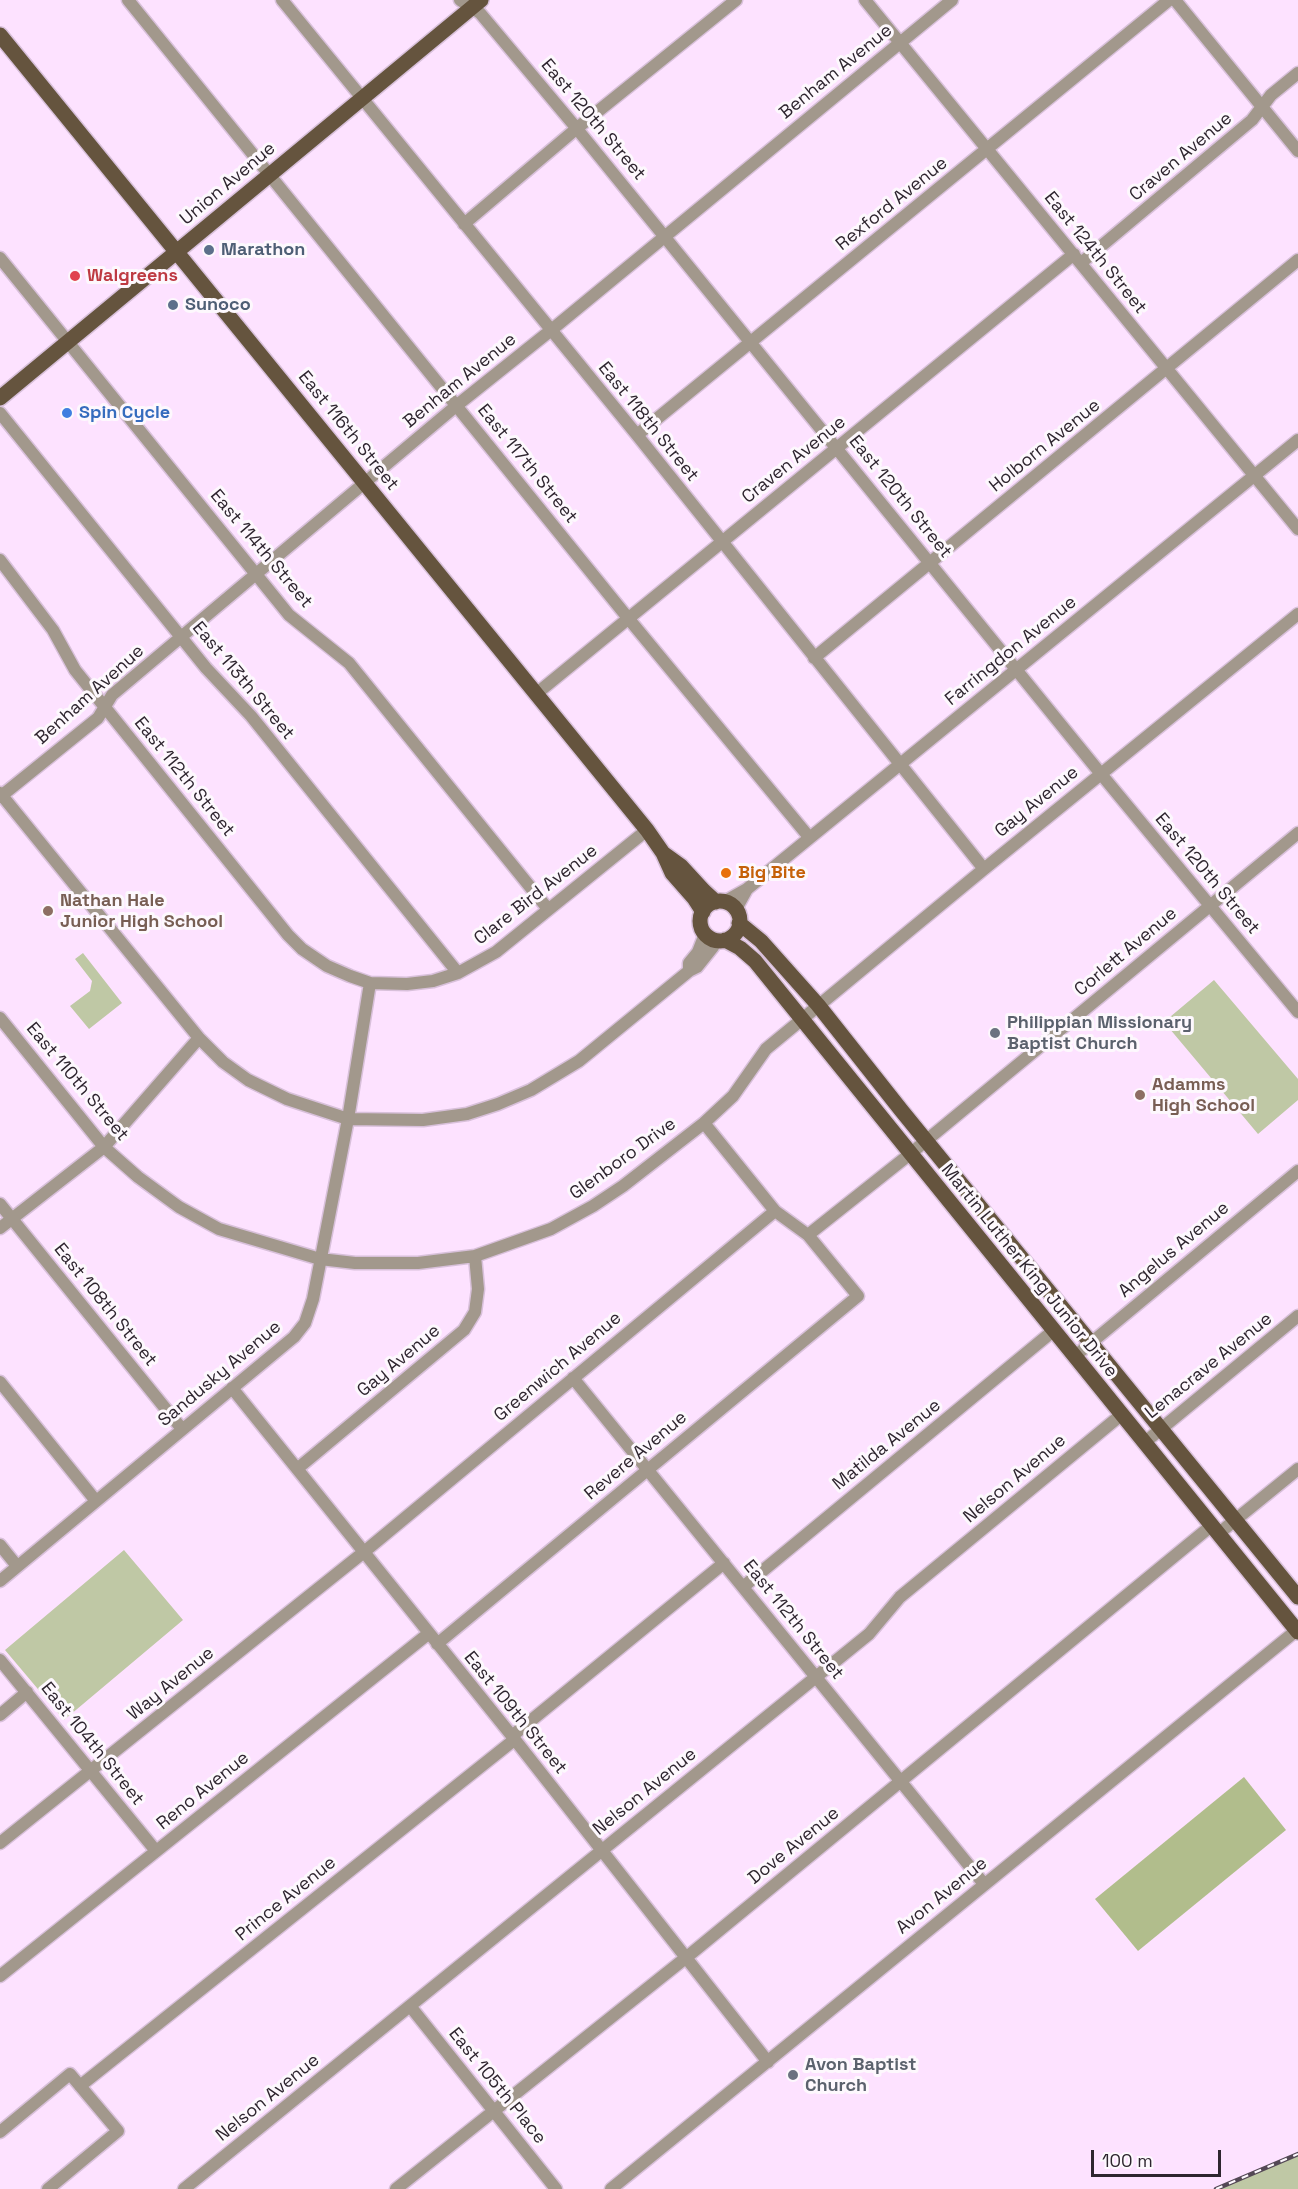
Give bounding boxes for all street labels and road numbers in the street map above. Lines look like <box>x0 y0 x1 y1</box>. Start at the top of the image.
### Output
street label: Benham Avenue <box>775 20 897 124</box>
street label: East 120th Street <box>536 55 650 185</box>
street label: Craven Avenue <box>1125 108 1237 206</box>
street label: Union Avenue <box>176 138 280 230</box>
street label: Rexford Avenue <box>832 152 952 256</box>
street label: East 124th Street <box>1039 188 1151 318</box>
street label: Benham Avenue <box>399 329 521 433</box>
street label: East 118th Street <box>593 358 703 486</box>
street label: East 116th Street <box>293 367 403 495</box>
street label: Holborn Avenue <box>985 395 1105 497</box>
street label: East 117th Street <box>472 400 582 528</box>
street label: Craven Avenue <box>738 412 850 508</box>
street label: East 120th Street <box>844 431 956 563</box>
street label: East 114th Street <box>205 485 317 613</box>
street label: Farringdon Avenue <box>941 591 1081 711</box>
street label: East 113th Street <box>187 618 299 744</box>
street label: Benham Avenue <box>31 641 149 749</box>
street label: East 112th Street <box>129 713 239 841</box>
street label: Gay Avenue <box>991 762 1083 842</box>
street label: East 120th Street <box>1150 809 1264 939</box>
street label: Clare Bird Avenue <box>470 840 602 950</box>
street label: Corlett Avenue <box>1070 903 1182 1001</box>
street label: East 110th Street <box>21 1018 133 1146</box>
street label: Glenboro Drive <box>566 1113 680 1205</box>
street label: Martin Luther King Junior Drive <box>936 1160 1122 1382</box>
street label: Angelus Avenue <box>1114 1197 1234 1303</box>
street label: East 108th Street <box>49 1239 161 1371</box>
street label: Greenwich Avenue <box>490 1307 626 1427</box>
street label: Lenacrave Avenue <box>1141 1308 1277 1424</box>
street label: Sandusky Avenue <box>154 1316 286 1432</box>
street label: Gay Avenue <box>353 1320 445 1402</box>
street label: Matilda Avenue <box>829 1395 945 1495</box>
street label: Revere Avenue <box>580 1407 692 1505</box>
street label: Nelson Avenue <box>959 1430 1071 1528</box>
street label: East 112th Street <box>738 1556 848 1684</box>
street label: Way Avenue <box>123 1643 219 1725</box>
street label: East 109th Street <box>459 1647 571 1779</box>
street label: East 104th Street <box>36 1678 148 1810</box>
street label: Nelson Avenue <box>589 1744 701 1840</box>
street label: Reno Avenue <box>153 1747 253 1835</box>
street label: Dove Avenue <box>744 1803 844 1889</box>
street label: Prince Avenue <box>232 1852 340 1946</box>
street label: Avon Avenue <box>892 1853 992 1939</box>
street label: East 105th Place <box>444 2024 550 2148</box>
street label: Nelson Avenue <box>212 2050 324 2146</box>

